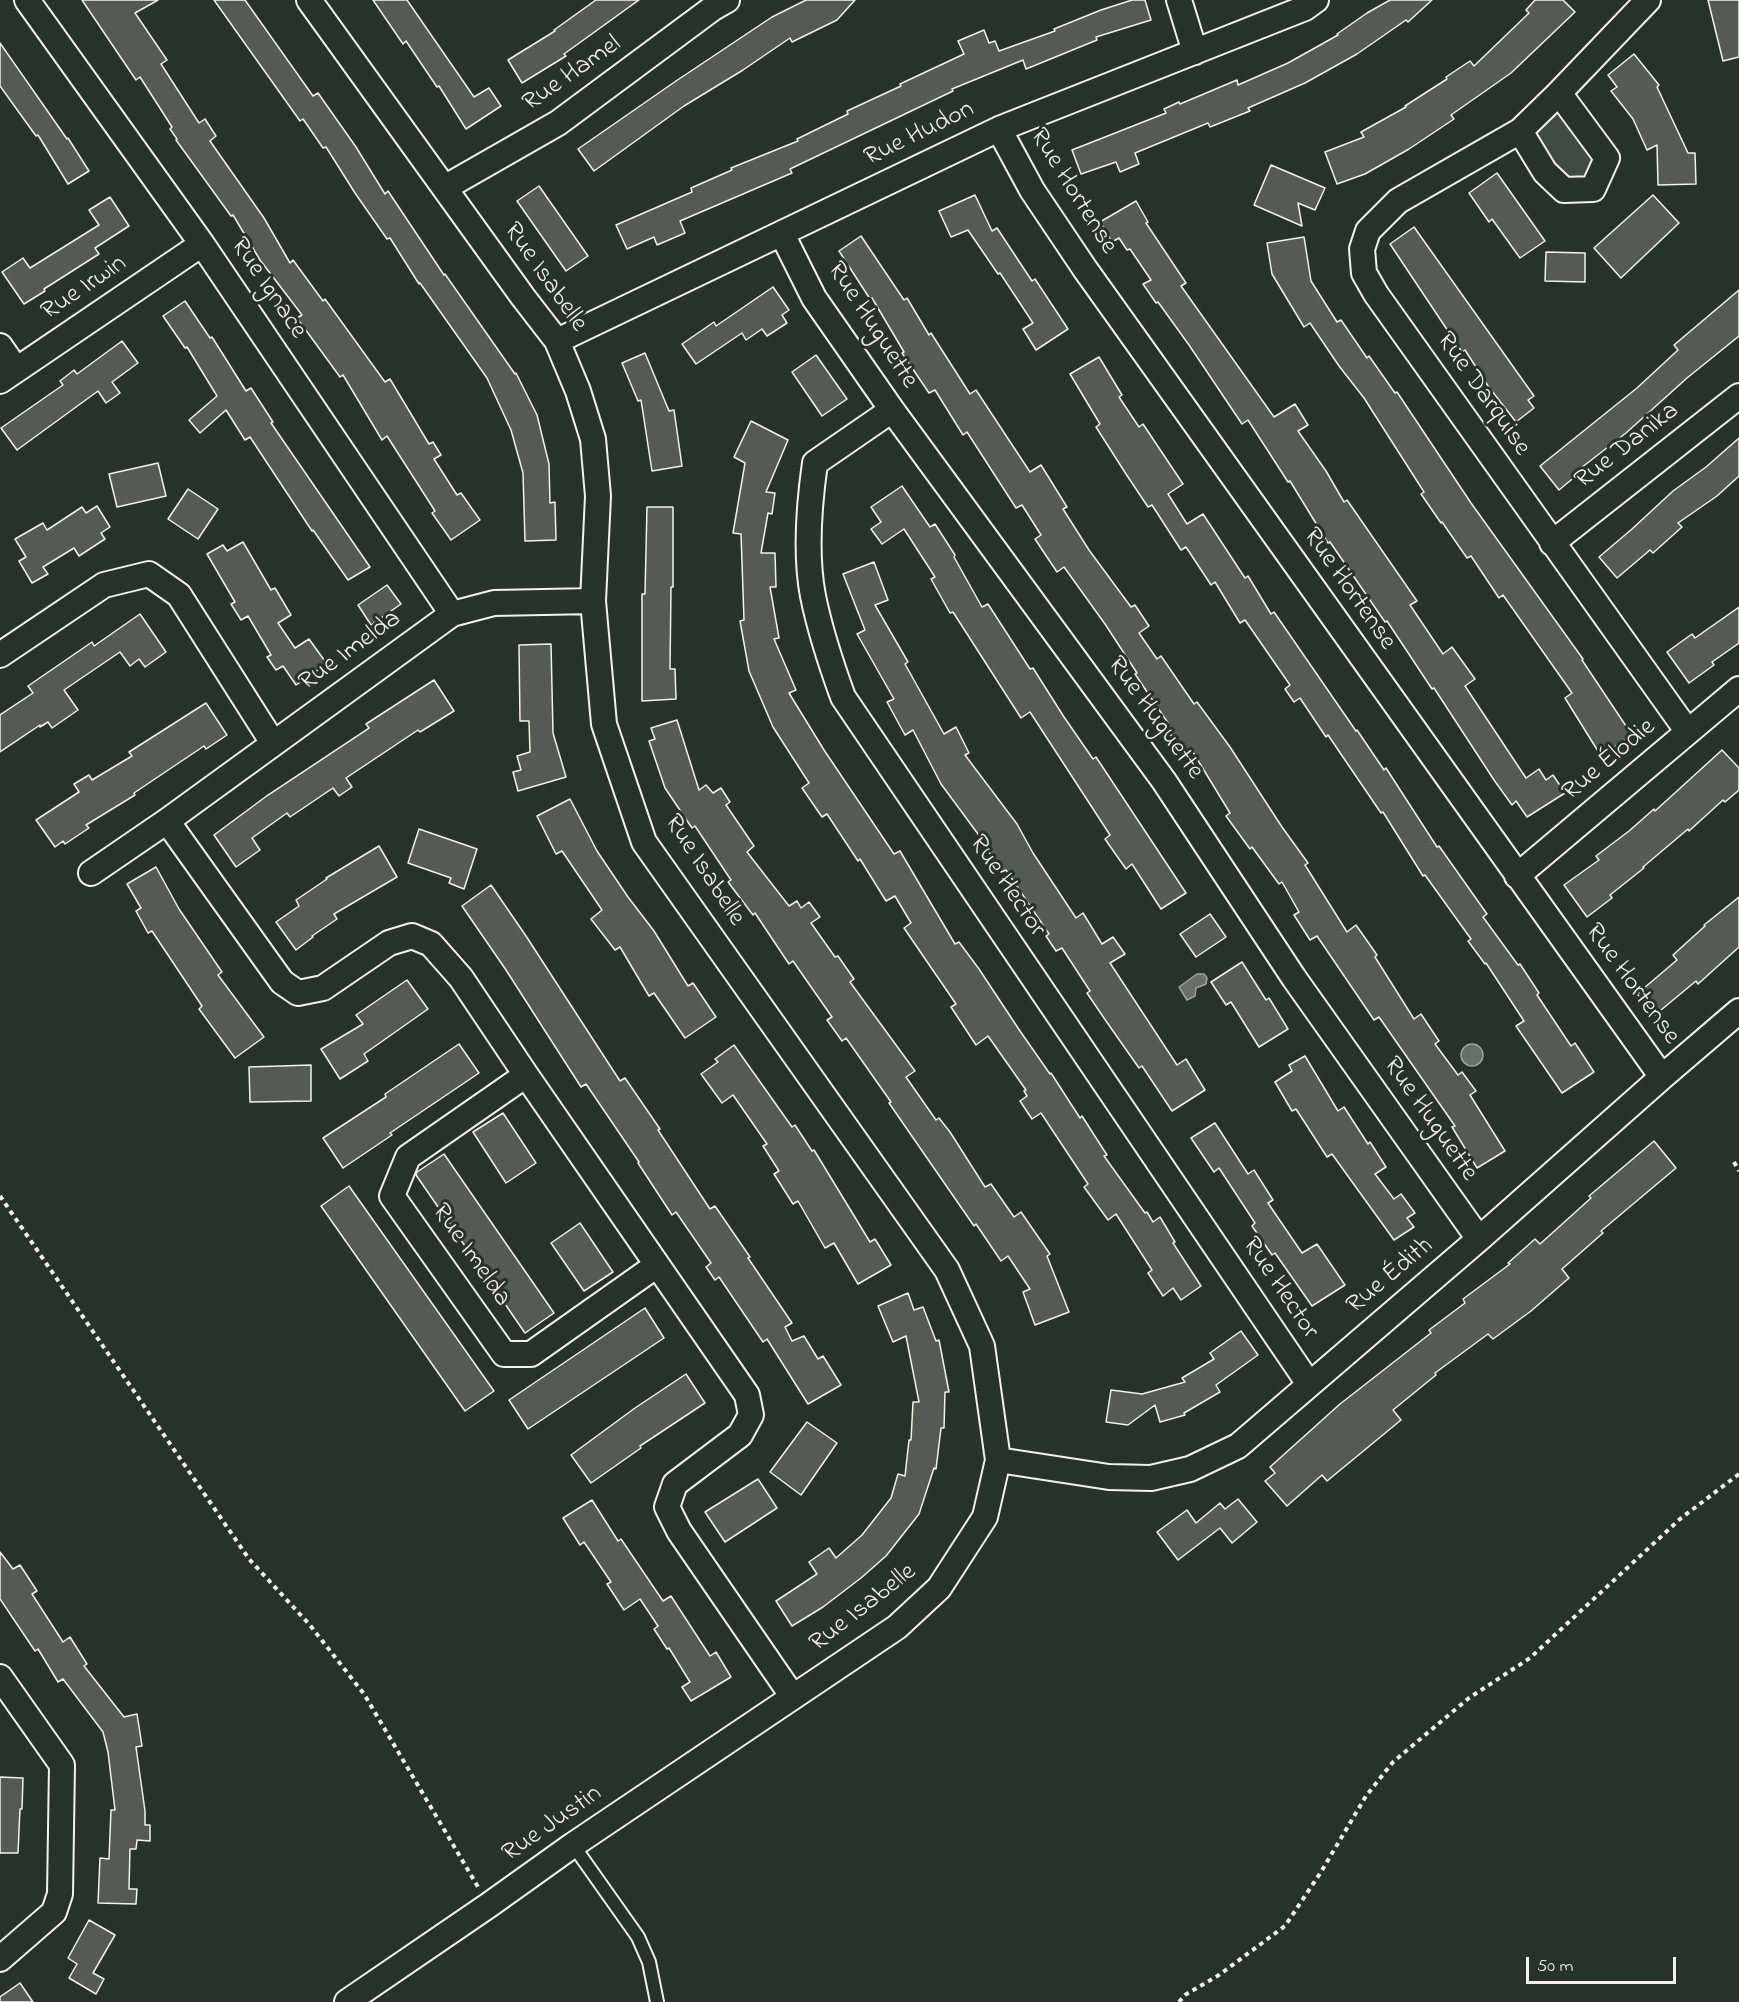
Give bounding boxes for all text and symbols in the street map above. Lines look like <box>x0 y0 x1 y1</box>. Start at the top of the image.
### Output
street label: Rue Hamel <box>518 30 628 120</box>
street label: Rue Hudon <box>860 95 980 175</box>
street label: Rue Hortense <box>1021 123 1123 261</box>
street label: Rue Isabelle <box>495 217 593 339</box>
street label: Rue Ignace <box>222 233 312 345</box>
street label: Rue Irwin <box>36 249 134 329</box>
street label: Rue Huguette <box>819 257 923 395</box>
street label: Rue Darquise <box>1428 327 1536 463</box>
street label: Rue Danika <box>1570 397 1686 497</box>
street label: Rue Hortense <box>1294 523 1402 657</box>
street label: Rue Imelda <box>294 605 408 699</box>
street label: Rue Huguette <box>1099 651 1209 787</box>
street label: Rue Élodie <box>1557 713 1663 809</box>
street label: Rue Isabelle <box>655 809 751 933</box>
street label: Rue Hector <box>961 830 1051 944</box>
street label: Rue Hortense <box>1577 918 1685 1052</box>
street label: Rue Huguette <box>1375 1052 1483 1188</box>
street label: Rue Imelda <box>423 1199 517 1313</box>
street label: Rue Hector <box>1234 1232 1324 1346</box>
street label: Rue Édith <box>1341 1232 1441 1322</box>
street label: Rue Isabelle <box>805 1558 923 1660</box>
street label: Rue Justin <box>497 1779 609 1871</box>
scale bar <box>1529 1945 1679 1983</box>
text: 50 m <box>1537 1954 1574 1980</box>

